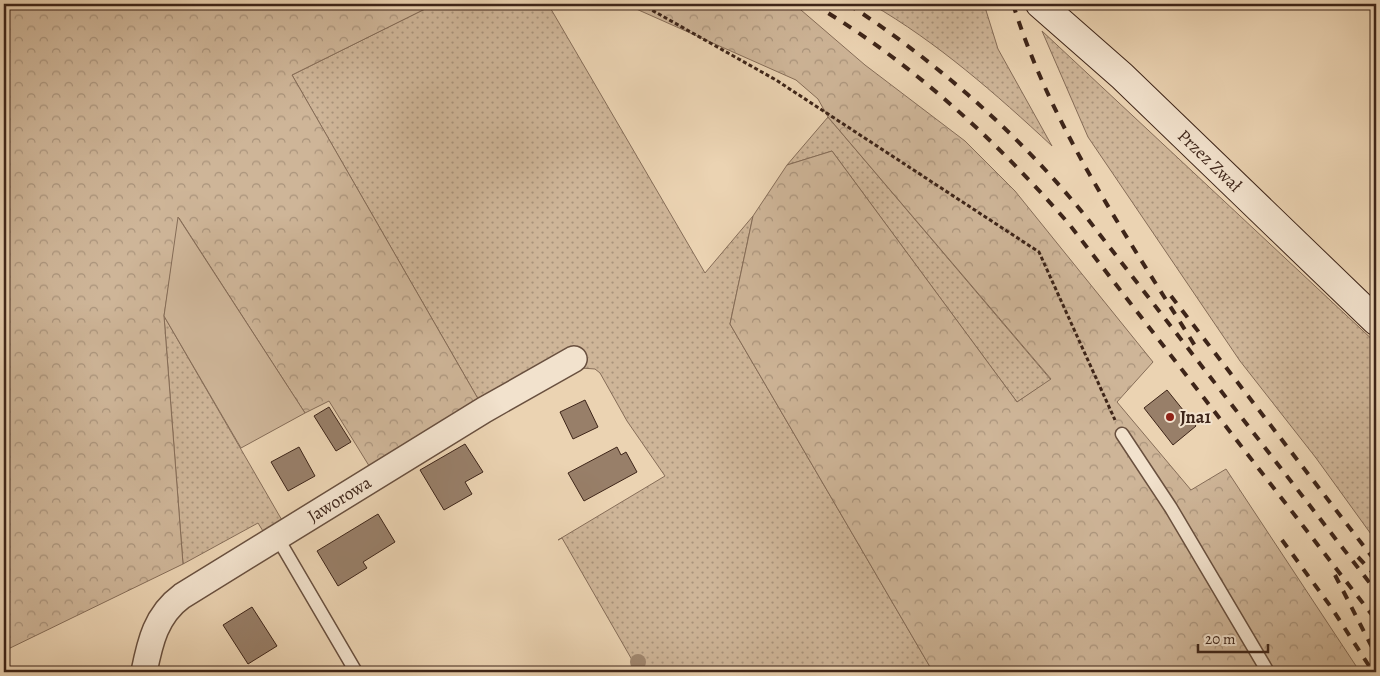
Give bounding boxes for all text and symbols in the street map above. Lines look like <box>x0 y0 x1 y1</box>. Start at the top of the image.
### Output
street label: Przez Zwał <box>1172 124 1247 197</box>
place label: Jna1 <box>1180 405 1211 429</box>
marker: Jna1 <box>1164 411 1176 423</box>
street label: Jaworowa <box>303 470 376 528</box>
scale bar <box>1198 621 1268 653</box>
text: 20 m <box>1205 629 1236 649</box>

